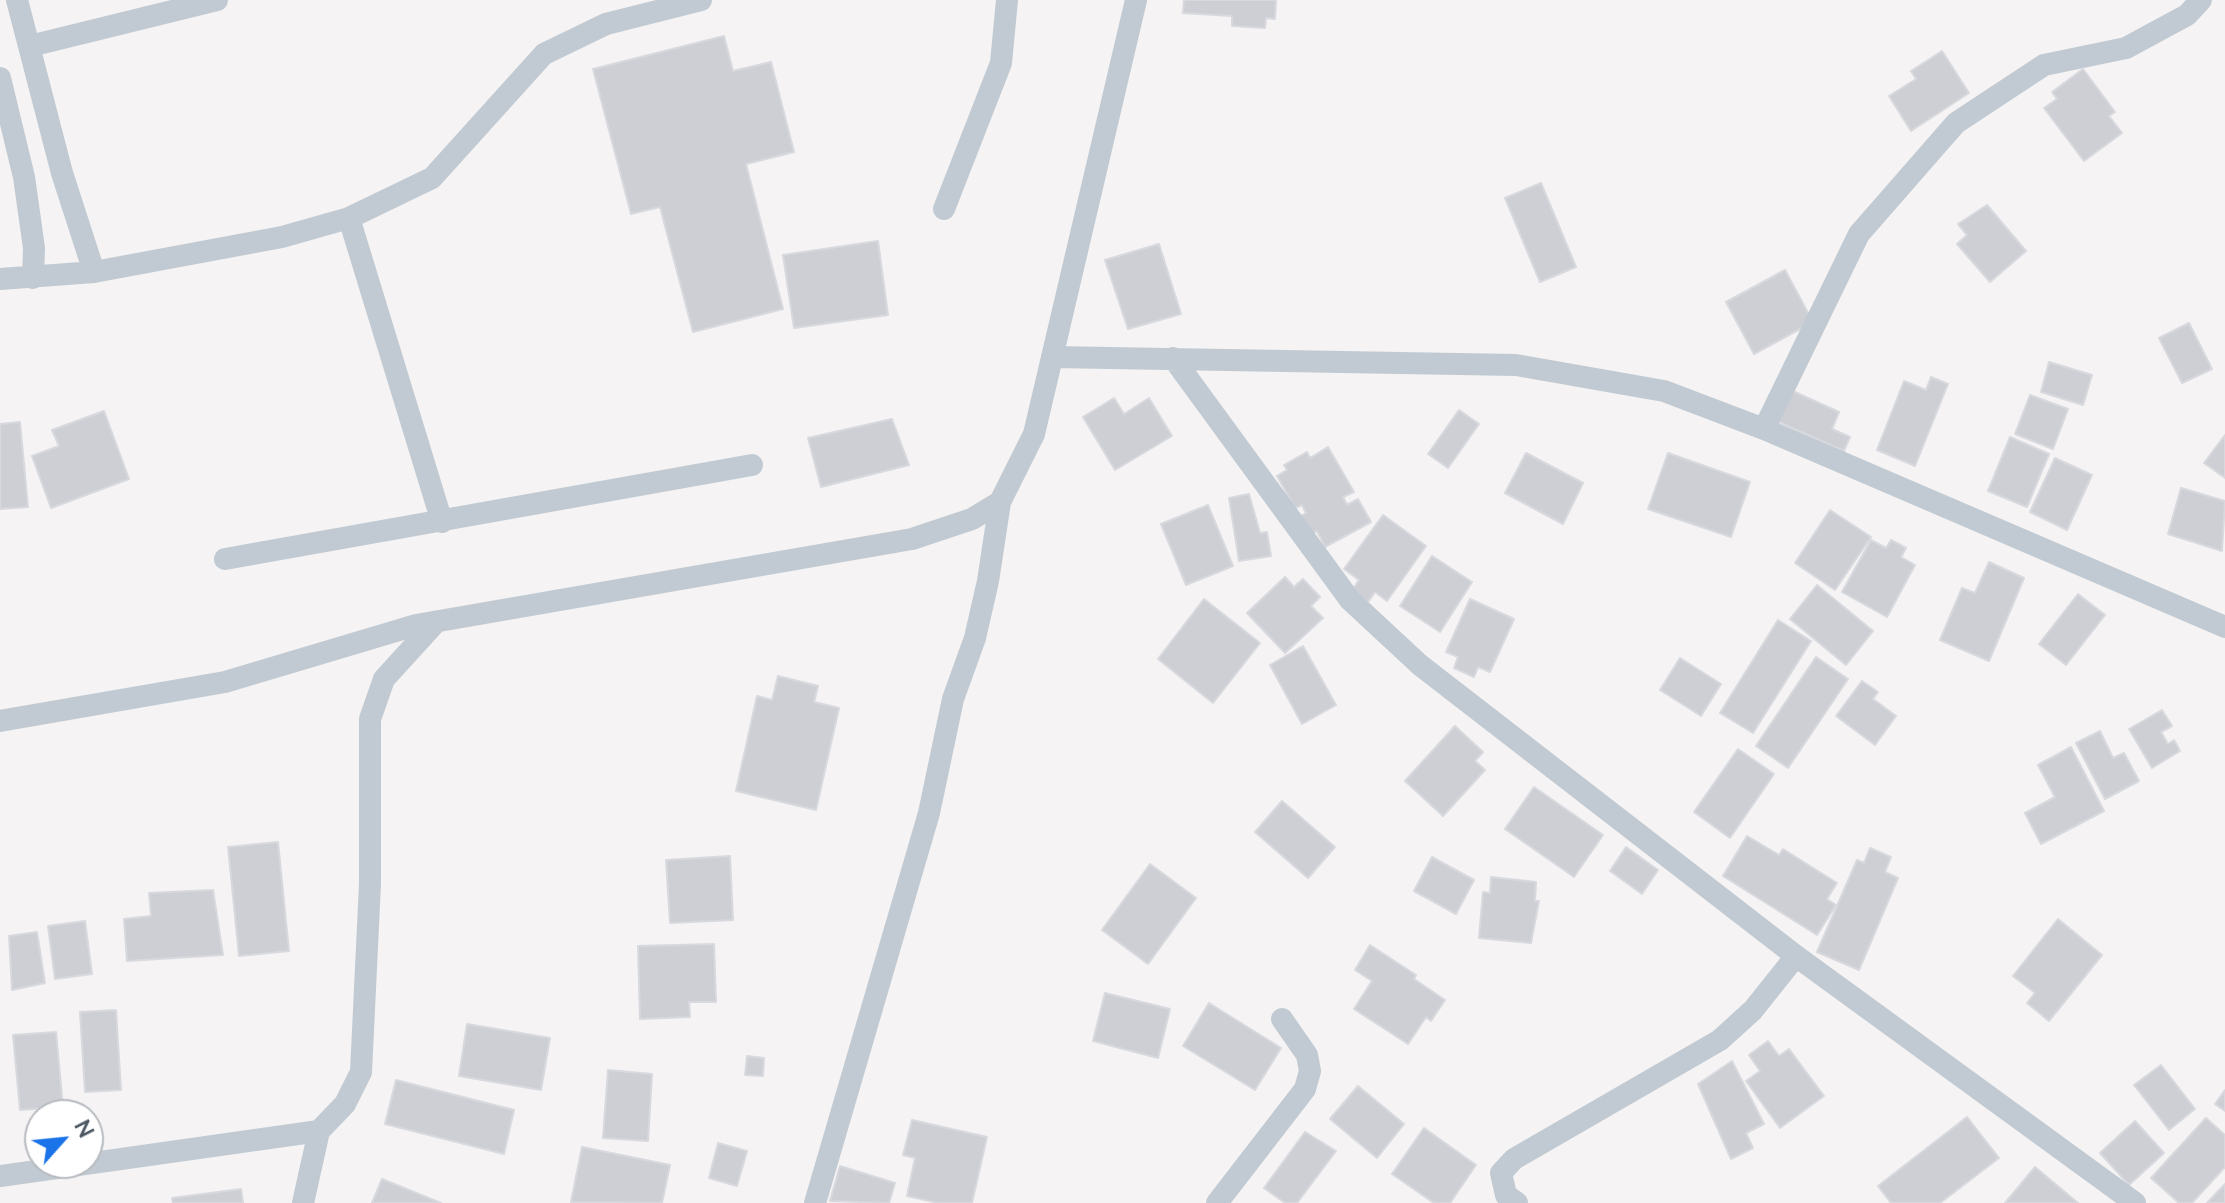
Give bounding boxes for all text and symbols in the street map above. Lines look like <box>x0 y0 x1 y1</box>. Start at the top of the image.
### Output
north arrow <box>24 1099 104 1179</box>
text: N <box>66 1115 101 1143</box>

